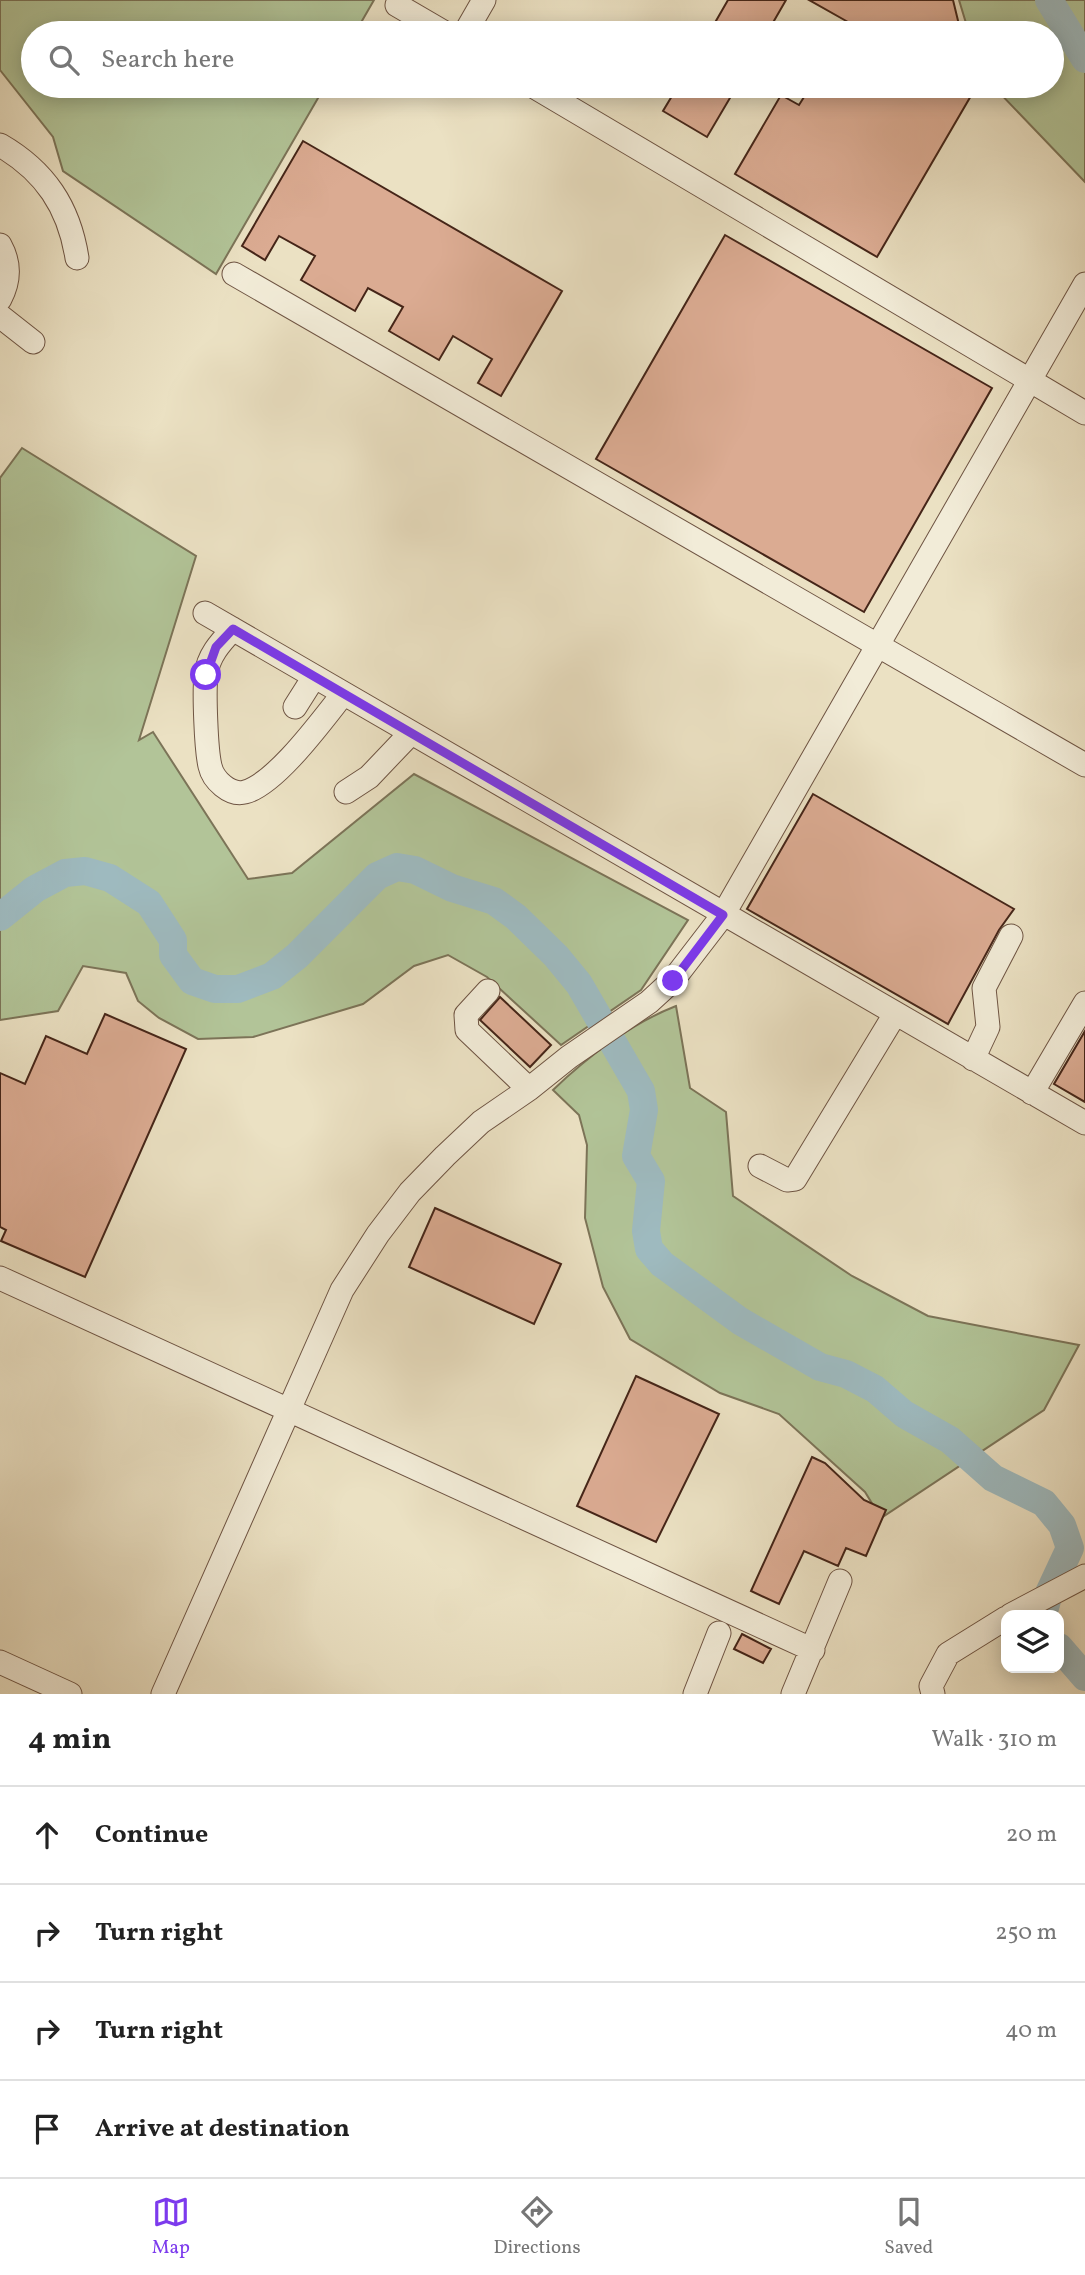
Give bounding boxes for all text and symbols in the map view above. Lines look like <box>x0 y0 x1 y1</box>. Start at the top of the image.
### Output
search box <box>21 21 1064 98</box>
icon: search <box>45 41 83 79</box>
text: Search here <box>101 42 234 78</box>
route start <box>190 659 221 690</box>
route end <box>657 965 688 996</box>
map controls <box>1001 1610 1064 1673</box>
button: layers <box>1001 1610 1064 1673</box>
text: 4 min <box>28 1719 112 1761</box>
text: Walk · 310 m <box>931 1724 1057 1756</box>
icon: ahead <box>28 1816 66 1854</box>
text: Continue <box>95 1817 208 1853</box>
text: 20 m <box>1006 1819 1057 1851</box>
icon: right <box>28 1914 66 1952</box>
text: Turn right <box>95 1915 223 1951</box>
text: 250 m <box>995 1917 1057 1949</box>
icon: right <box>28 2012 66 2050</box>
text: Turn right <box>95 2013 223 2049</box>
text: 40 m <box>1005 2015 1057 2047</box>
icon: arrive <box>28 2110 66 2148</box>
text: Arrive at destination <box>95 2111 350 2147</box>
tab: Map <box>152 2193 190 2261</box>
tab: Directions <box>494 2193 581 2261</box>
tab: Saved <box>884 2193 933 2261</box>

